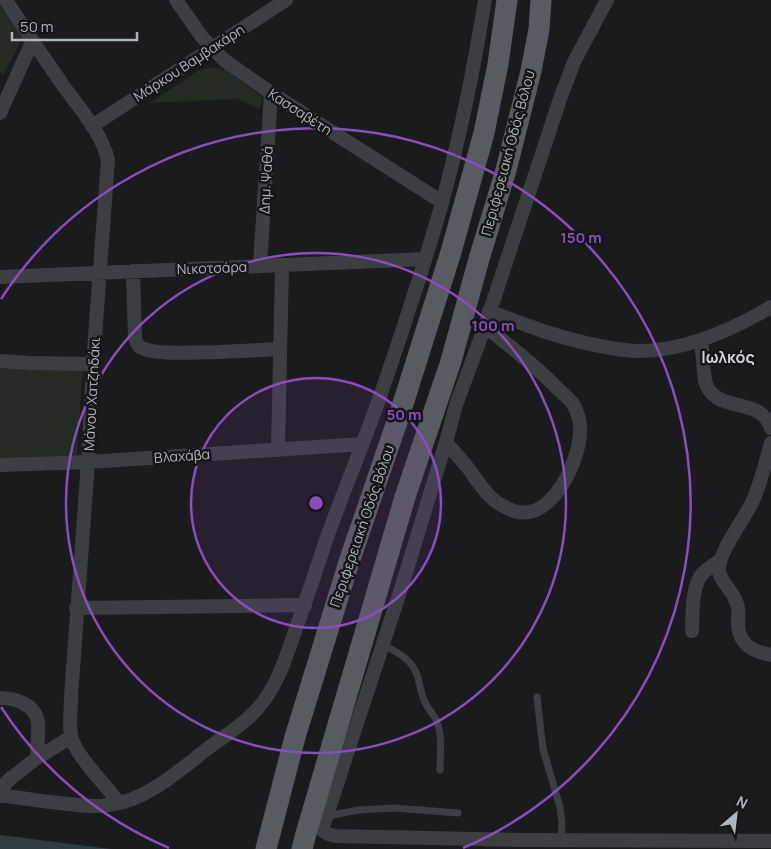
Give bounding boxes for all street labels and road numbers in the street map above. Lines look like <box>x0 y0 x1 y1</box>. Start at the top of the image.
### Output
street label: Μάρκου Βαμβακάρη <box>130 20 248 106</box>
street label: Περιφερειακή Οδός Βόλου <box>476 68 539 238</box>
street label: Κασσαβέτη <box>265 84 336 139</box>
street label: Δημ. Ψαθά <box>254 145 277 215</box>
street label: Νικοτσάρα <box>177 257 247 278</box>
street label: Μάνου Χατζηδάκι <box>79 336 104 451</box>
street label: Περιφερειακή Οδός Βόλου <box>325 442 398 610</box>
street label: Βλαχάβα <box>153 444 211 467</box>

